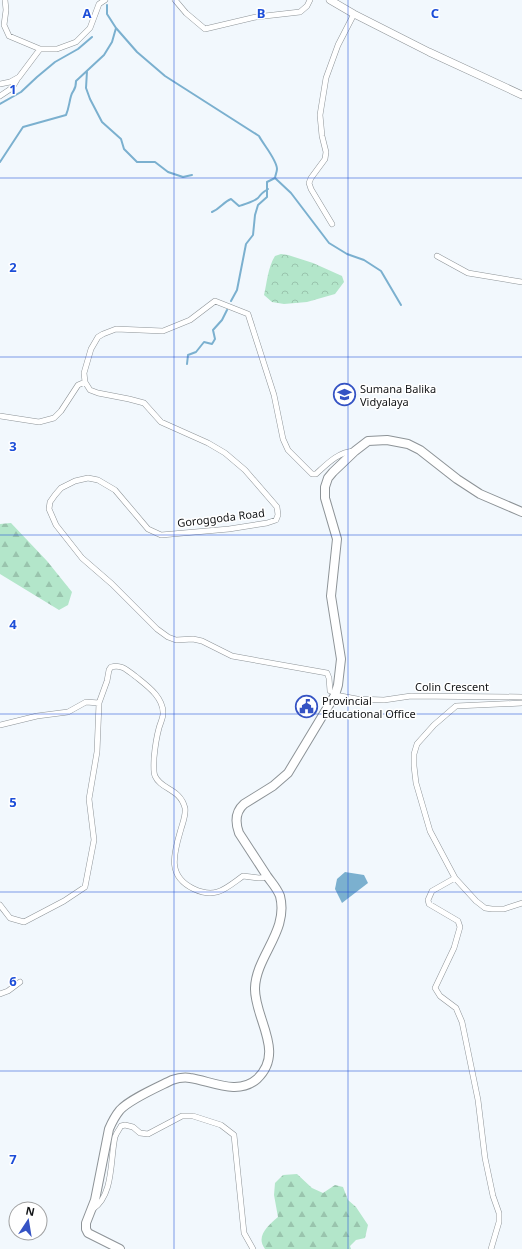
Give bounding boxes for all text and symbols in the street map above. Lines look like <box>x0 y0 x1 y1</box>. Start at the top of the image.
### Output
text: A <box>83 4 92 22</box>
text: B <box>257 4 265 22</box>
text: C <box>431 4 439 22</box>
text: 1 <box>9 80 17 98</box>
text: 2 <box>9 258 17 276</box>
place label: Sumana Balika Vidyalaya <box>360 381 436 409</box>
school or university icon: Sumana Balika Vidyalaya <box>332 382 358 408</box>
text: 3 <box>9 437 17 455</box>
street label: Goroggoda Road <box>176 505 266 530</box>
text: 4 <box>9 615 17 633</box>
street label: Colin Crescent <box>415 679 489 694</box>
place label: Provincial Educational Office <box>322 693 416 721</box>
public building icon: Provincial Educational Office <box>293 694 319 720</box>
text: 5 <box>9 793 17 811</box>
text: 6 <box>9 972 17 990</box>
text: 7 <box>9 1150 17 1168</box>
north arrow <box>8 1201 48 1241</box>
text: N <box>24 1202 36 1219</box>

